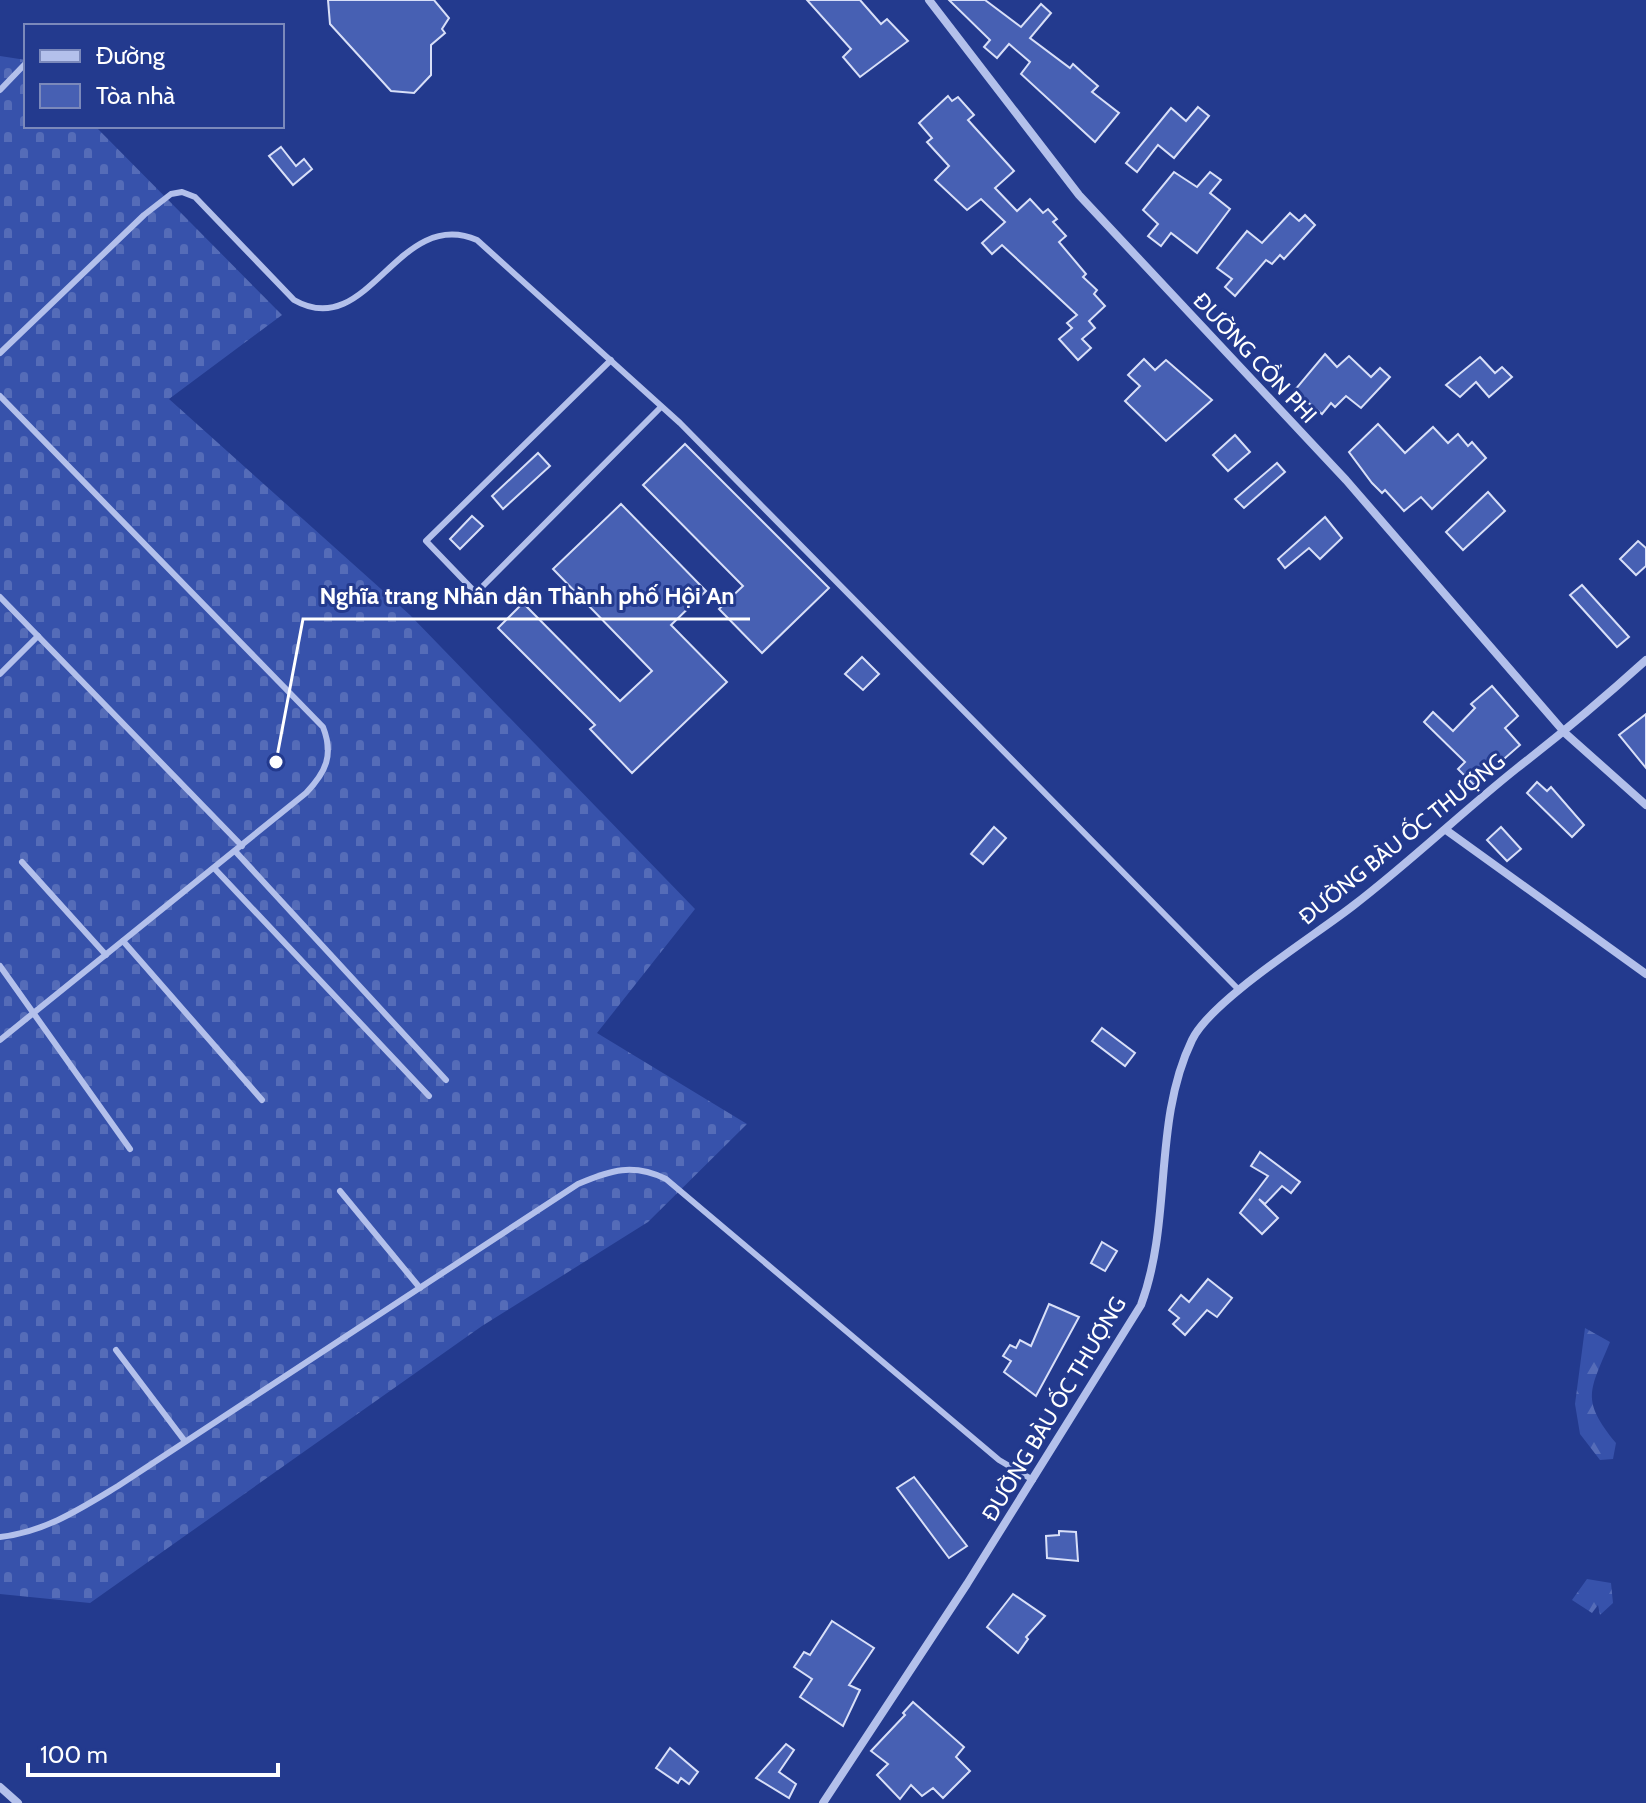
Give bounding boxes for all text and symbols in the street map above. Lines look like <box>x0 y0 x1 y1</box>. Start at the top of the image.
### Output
legend <box>24 24 284 128</box>
text: Đường <box>96 41 166 70</box>
text: Tòa nhà <box>96 81 175 110</box>
street label: ĐƯỜNG CỒN PHI <box>1188 286 1324 429</box>
callout: Nghĩa trang Nhân dân Thành phố Hội An <box>303 571 750 619</box>
text: Nghĩa trang Nhân dân Thành phố Hội An <box>319 581 735 610</box>
street label: ĐƯỜNG BÀU ỐC THƯỢNG <box>1292 746 1510 930</box>
street label: ĐƯỜNG BÀU ỐC THƯỢNG <box>974 1291 1132 1526</box>
scale bar <box>28 1727 278 1777</box>
text: 100 m <box>40 1740 108 1769</box>

